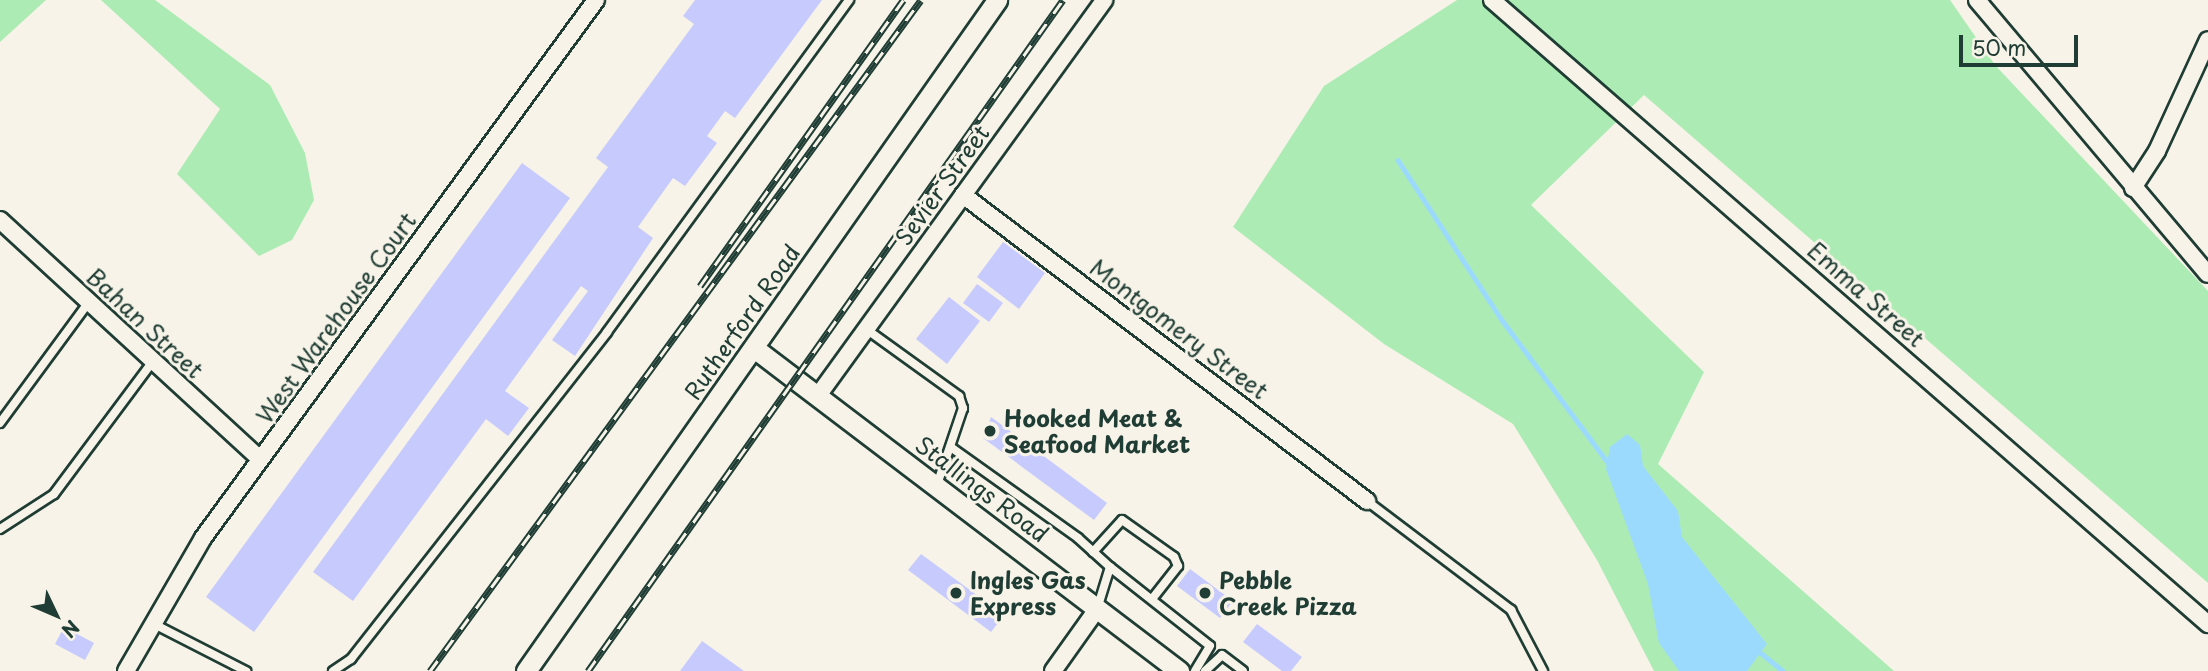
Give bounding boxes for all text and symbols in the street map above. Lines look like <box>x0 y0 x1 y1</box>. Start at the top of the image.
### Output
scale bar <box>1963 21 2082 65</box>
text: 50 m <box>1972 31 2026 63</box>
street label: Sevier Street <box>889 119 995 251</box>
street label: West Warehouse Court <box>250 207 422 429</box>
street label: Emma Street <box>1801 235 1931 353</box>
street label: Rutherford Road <box>678 239 806 405</box>
street label: Montgomery Street <box>1085 253 1273 405</box>
street label: Bahan Street <box>81 262 209 384</box>
place label: Hooked Meat & Seafood Market <box>1004 404 1192 458</box>
marker: Hooked Meat & Seafood Market <box>982 423 998 439</box>
street label: Stallings Road <box>911 430 1053 548</box>
place label: Ingles Gas Express <box>970 566 1088 620</box>
place label: Pebble Creek Pizza <box>1219 566 1358 620</box>
north arrow <box>21 580 91 650</box>
marker: Ingles Gas Express <box>948 585 964 601</box>
marker: Pebble Creek Pizza <box>1197 585 1213 601</box>
text: N <box>56 614 86 645</box>

